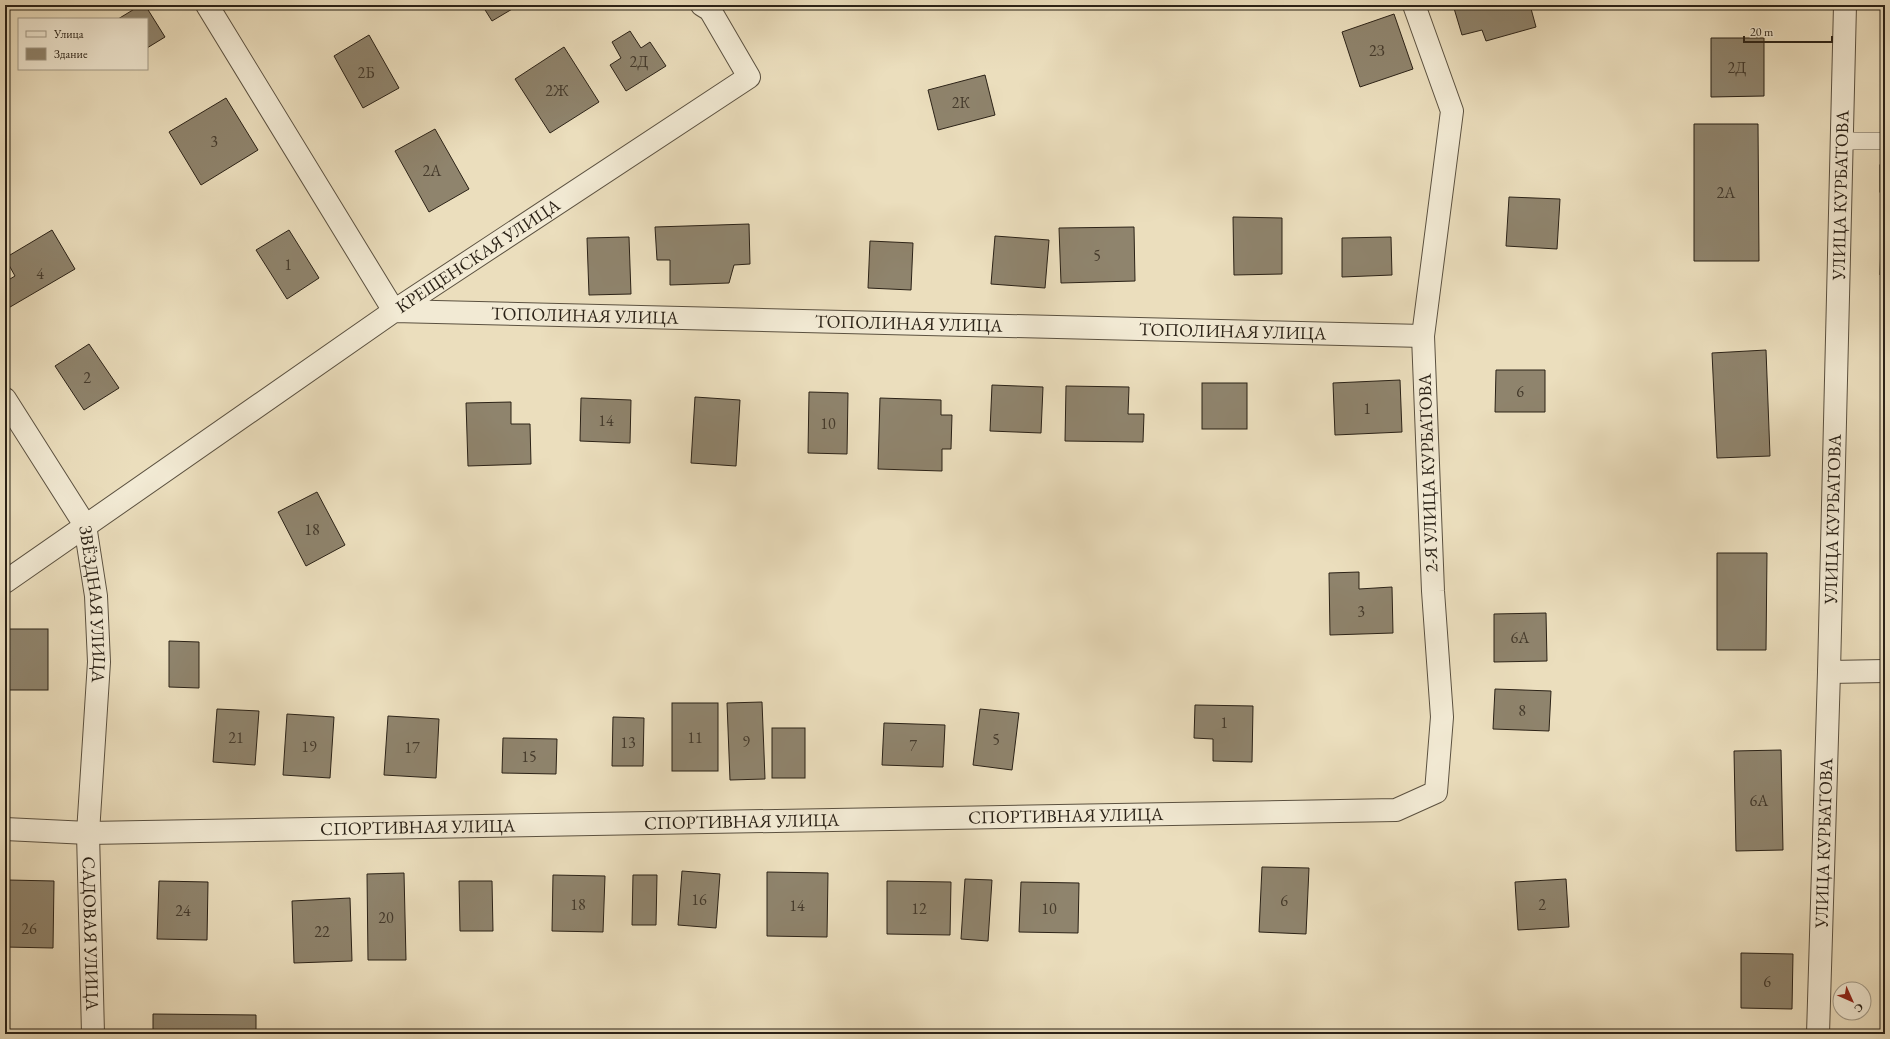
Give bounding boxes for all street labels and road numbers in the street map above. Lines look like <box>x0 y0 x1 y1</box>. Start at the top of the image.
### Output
street label: УЛИЦА КУРБАТОВА <box>1826 109 1853 282</box>
street label: КРЕЩЕНСКАЯ УЛИЦА <box>391 193 565 318</box>
street label: ТОПОЛИНАЯ УЛИЦА <box>491 301 679 329</box>
street label: ТОПОЛИНАЯ УЛИЦА <box>815 309 1003 337</box>
street label: ТОПОЛИНАЯ УЛИЦА <box>1139 317 1327 345</box>
street label: 2-Я УЛИЦА КУРБАТОВА <box>1413 372 1442 573</box>
street label: УЛИЦА КУРБАТОВА <box>1819 433 1846 606</box>
street label: ЗВЁЗДНАЯ УЛИЦА <box>74 524 111 684</box>
street label: УЛИЦА КУРБАТОВА <box>1809 757 1837 929</box>
street label: СПОРТИВНАЯ УЛИЦА <box>968 802 1164 829</box>
street label: СПОРТИВНАЯ УЛИЦА <box>644 808 840 834</box>
street label: СПОРТИВНАЯ УЛИЦА <box>320 813 516 840</box>
street label: САДОВАЯ УЛИЦА <box>78 856 104 1011</box>

